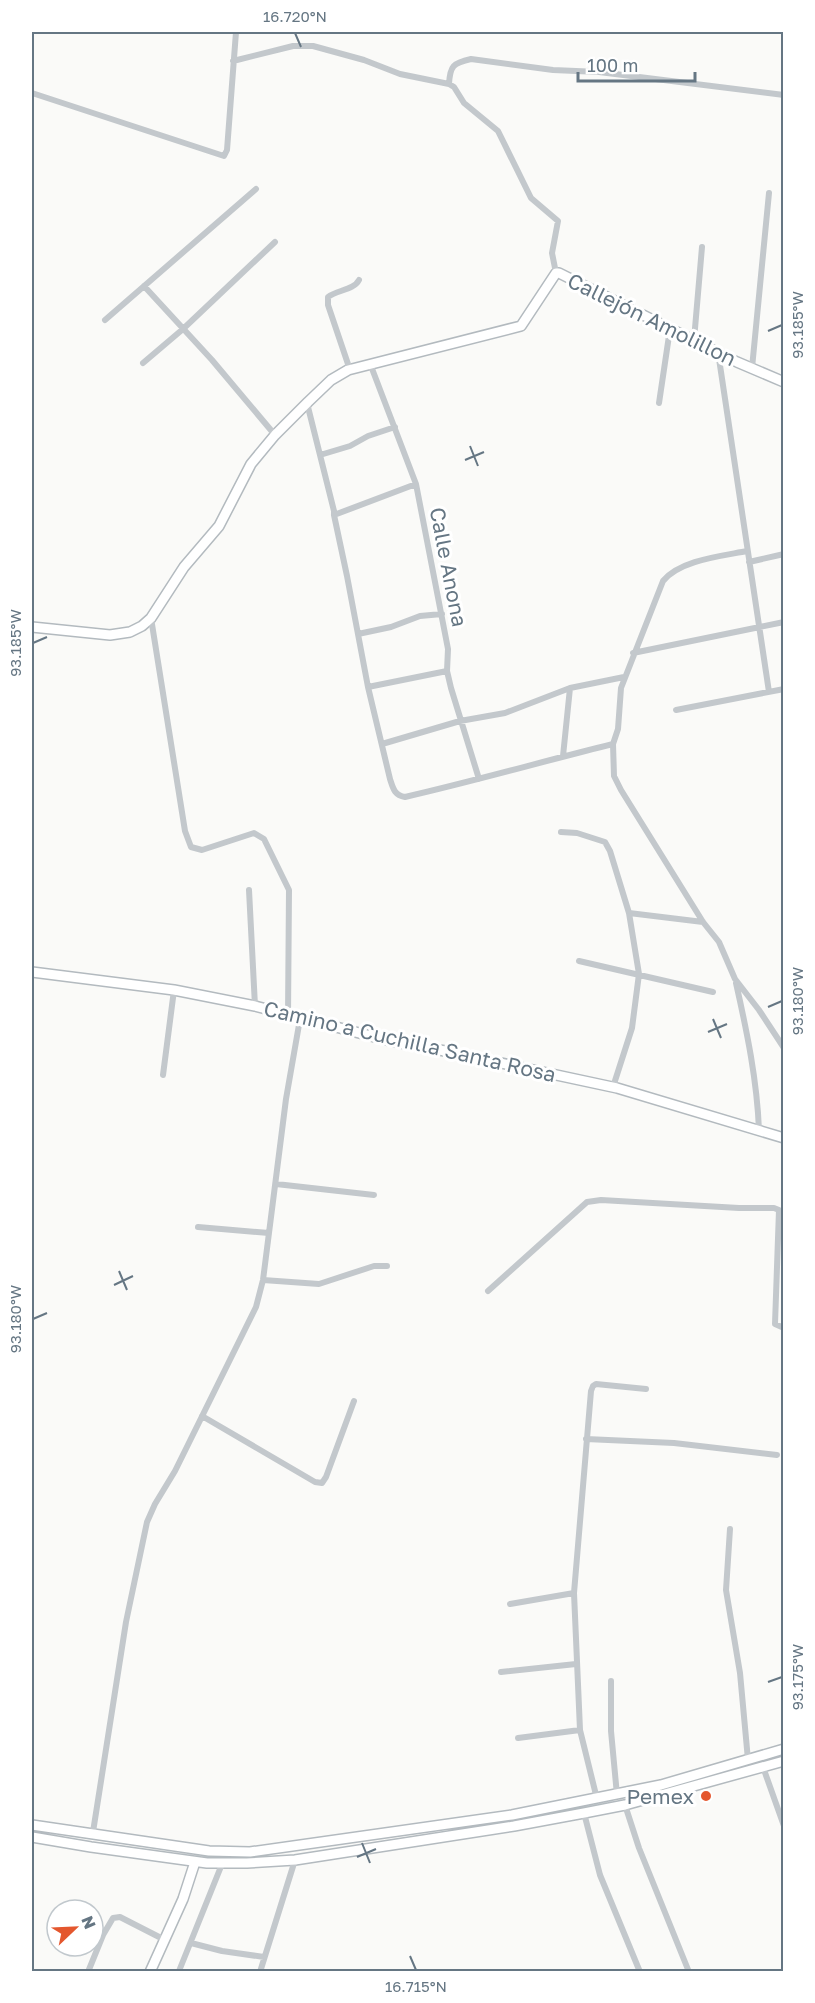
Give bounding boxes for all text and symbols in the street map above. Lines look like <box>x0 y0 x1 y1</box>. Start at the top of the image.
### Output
text: 16.720°N <box>263 7 327 25</box>
scale bar <box>578 45 695 83</box>
text: 100 m <box>587 54 638 76</box>
street label: Callejón Amolillon <box>563 267 741 371</box>
text: 93.185°W <box>788 291 806 359</box>
street label: Calle Anona <box>425 505 473 629</box>
text: 93.185°W <box>6 609 24 677</box>
text: 93.180°W <box>788 967 806 1035</box>
street label: Camino a Cuchilla Santa Rosa <box>261 995 559 1087</box>
text: 93.180°W <box>6 1285 24 1353</box>
text: 93.175°W <box>788 1644 806 1710</box>
place label: Pemex <box>626 1783 694 1809</box>
marker: Pemex <box>699 1789 713 1803</box>
north arrow <box>45 1898 105 1958</box>
text: N <box>77 1913 100 1932</box>
text: 16.715°N <box>385 1977 447 1995</box>

